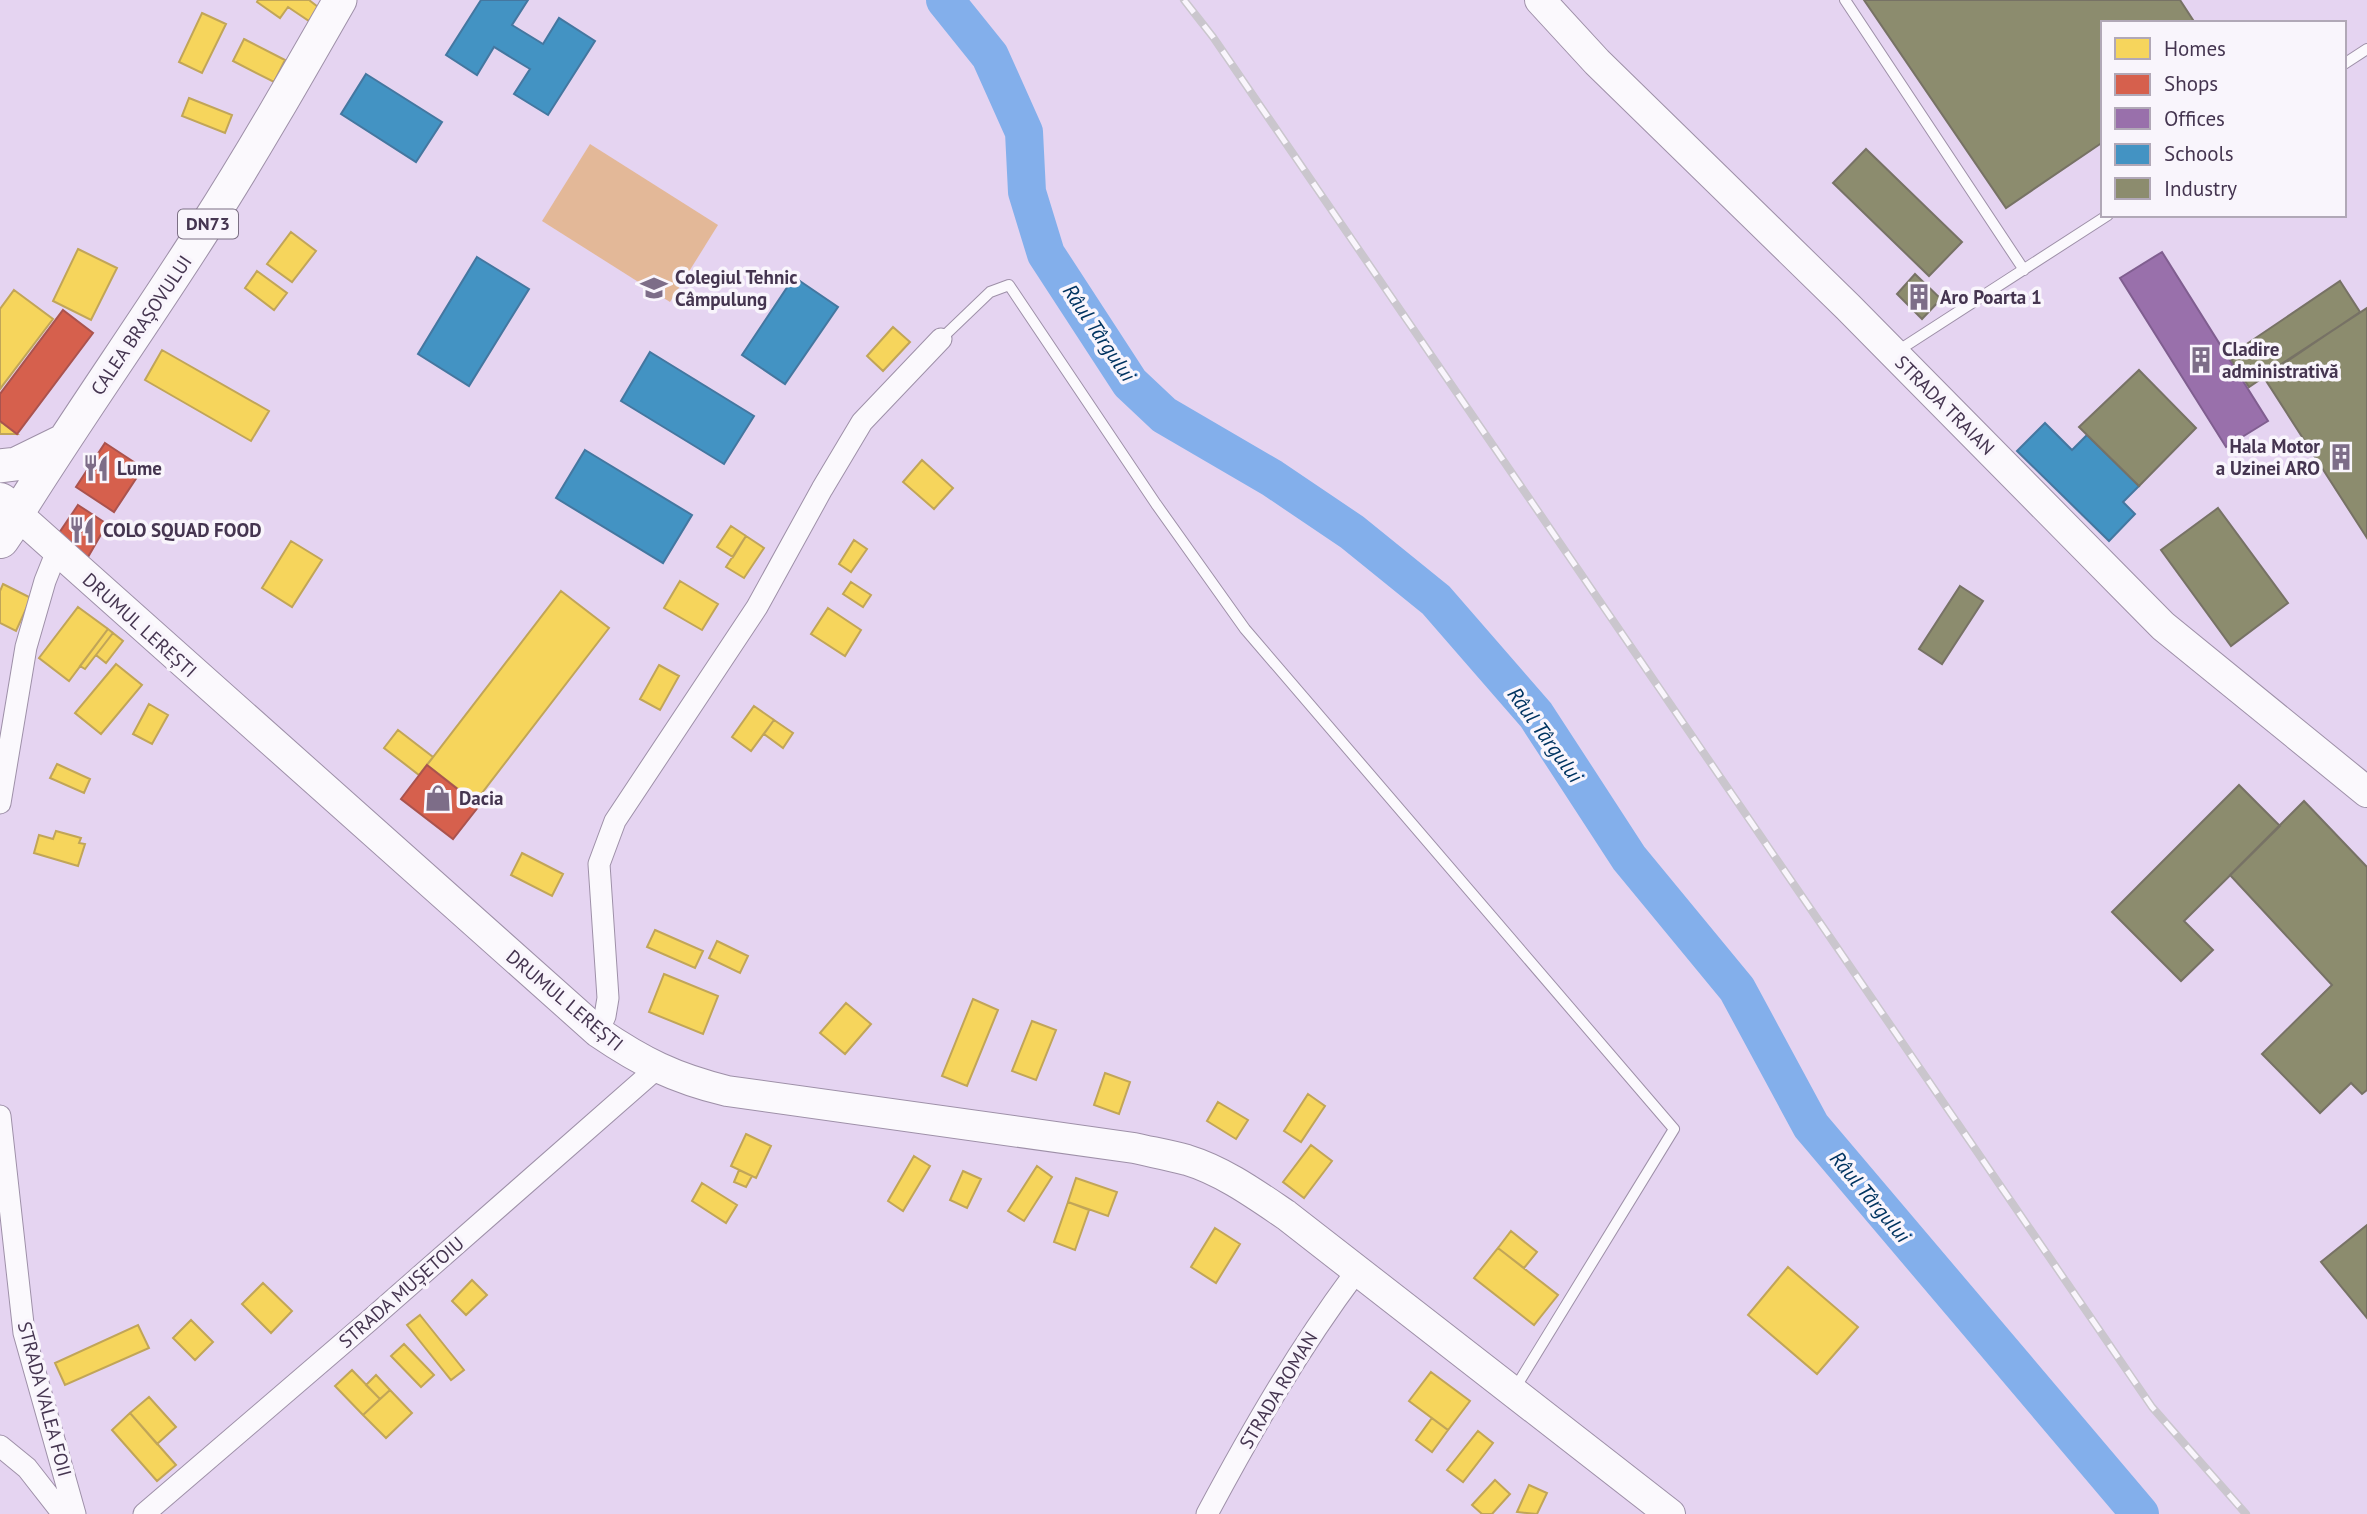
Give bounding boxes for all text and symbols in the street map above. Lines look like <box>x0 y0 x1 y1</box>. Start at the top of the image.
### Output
legend <box>2101 21 2346 217</box>
text: Homes <box>2164 35 2226 62</box>
text: Shops <box>2164 70 2218 97</box>
text: Offices <box>2164 105 2225 132</box>
text: Schools <box>2164 140 2234 167</box>
text: Industry <box>2164 175 2237 202</box>
road number: DN73 <box>178 210 238 238</box>
street label: CALEA BRAȘOVULUI <box>85 251 197 399</box>
place label: Colegiul Tehnic Câmpulung <box>675 265 798 311</box>
school or university icon: Colegiul Tehnic Câmpulung <box>639 273 669 303</box>
water label: Râul Târgului <box>1057 279 1142 387</box>
building icon: Aro Poarta 1 <box>1904 282 1934 312</box>
place label: Aro Poarta 1 <box>1940 285 2042 309</box>
place label: Cladire administrativă <box>2222 337 2339 383</box>
building icon: Cladire administrativă <box>2186 345 2216 375</box>
street label: STRADA TRAIAN <box>1890 350 2000 460</box>
place label: Hala Motor a Uzinei ARO <box>2216 434 2320 480</box>
building icon: Hala Motor a Uzinei ARO <box>2326 442 2356 472</box>
restaurant icon: Lume <box>81 453 111 483</box>
place label: Lume <box>117 456 162 480</box>
restaurant icon: COLO SQUAD FOOD <box>67 515 97 545</box>
place label: COLO SQUAD FOOD <box>103 518 261 542</box>
street label: DRUMUL LEREȘTI <box>78 567 202 683</box>
water label: Râul Târgului <box>1502 682 1590 788</box>
shop icon: Dacia <box>423 783 453 813</box>
place label: Dacia <box>459 786 503 810</box>
street label: DRUMUL LEREȘTI <box>502 944 628 1056</box>
water label: Râul Târgului <box>1824 1145 1917 1249</box>
street label: STRADA MUȘETOIU <box>333 1231 469 1353</box>
street label: STRADA VALEA FOII <box>13 1319 77 1479</box>
street label: STRADA ROMAN <box>1234 1327 1322 1453</box>

